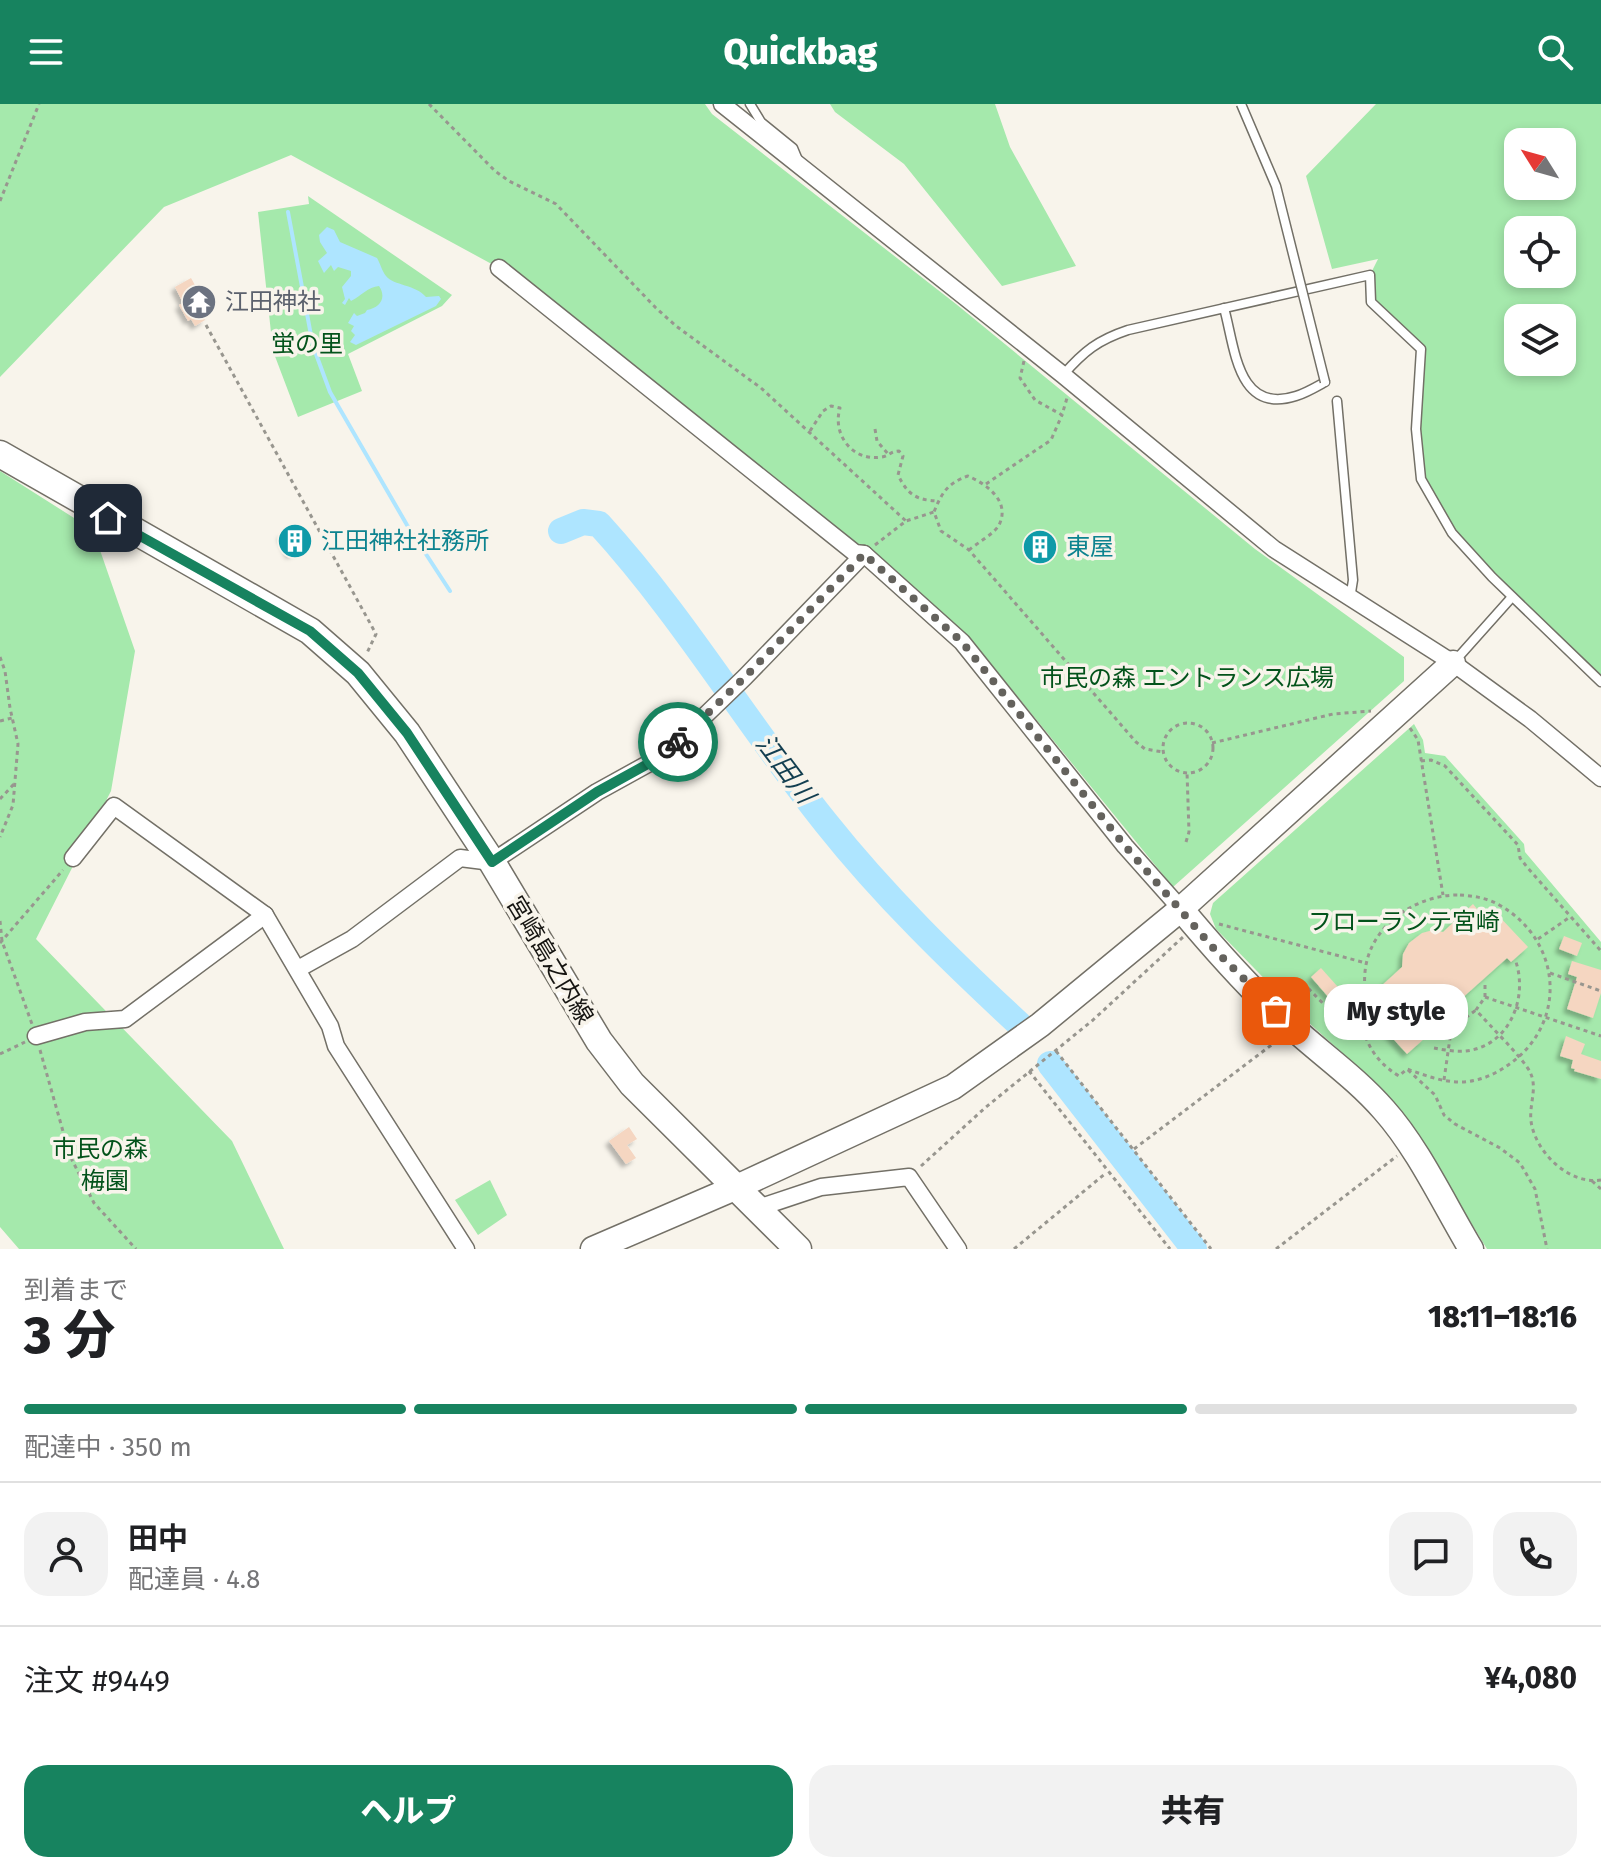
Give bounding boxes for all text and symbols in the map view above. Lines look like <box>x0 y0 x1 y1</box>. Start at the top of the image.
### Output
icon: menu <box>24 30 68 74</box>
text: Quickbag <box>724 30 877 74</box>
icon: search <box>1533 30 1577 74</box>
north arrow <box>1504 128 1576 200</box>
map controls <box>1504 128 1576 376</box>
button: locate <box>1504 216 1576 288</box>
temple icon: 江田神社 <box>180 283 218 321</box>
place label: 江田神社 <box>225 288 321 316</box>
button: layers <box>1504 304 1576 376</box>
park label: 蛍の里 <box>271 330 343 358</box>
pin <box>74 484 142 552</box>
icon: home <box>86 496 130 540</box>
building icon: 江田神社社務所 <box>276 522 314 560</box>
place label: 江田神社社務所 <box>321 527 489 555</box>
building icon: 東屋 <box>1021 528 1059 566</box>
place label: 東屋 <box>1066 533 1114 561</box>
park label: 市民の森 エントランス広場 <box>1040 664 1334 692</box>
courier <box>638 702 718 782</box>
icon: bike <box>656 720 700 764</box>
water label: 江田川 <box>749 729 823 812</box>
street label: 宮崎島之内線 <box>501 891 599 1029</box>
park label: フローランテ宮崎 <box>1308 908 1500 936</box>
pin <box>1242 977 1310 1045</box>
callout: My style <box>1324 983 1468 1039</box>
icon: bag <box>1254 989 1298 1033</box>
text: My style <box>1347 996 1445 1027</box>
park label: 市民の森 <box>52 1135 148 1163</box>
park label: 梅園 <box>81 1167 129 1195</box>
text: 到着まで <box>24 1275 128 1306</box>
text: 18:11–18:16 <box>1428 1299 1577 1335</box>
text: 3 分 <box>24 1304 115 1367</box>
text: 配達中 · 350 m <box>24 1432 192 1463</box>
button: person <box>24 1512 108 1596</box>
button: chat <box>1389 1512 1473 1596</box>
button: phone <box>1493 1512 1577 1596</box>
text: 田中 <box>128 1521 188 1557</box>
text: 配達員 · 4.8 <box>128 1564 260 1595</box>
text: ¥4,080 <box>1484 1660 1577 1696</box>
text: 注文 #9449 <box>24 1663 170 1699</box>
button: ヘルプ <box>24 1765 793 1857</box>
button: 共有 <box>809 1765 1577 1857</box>

